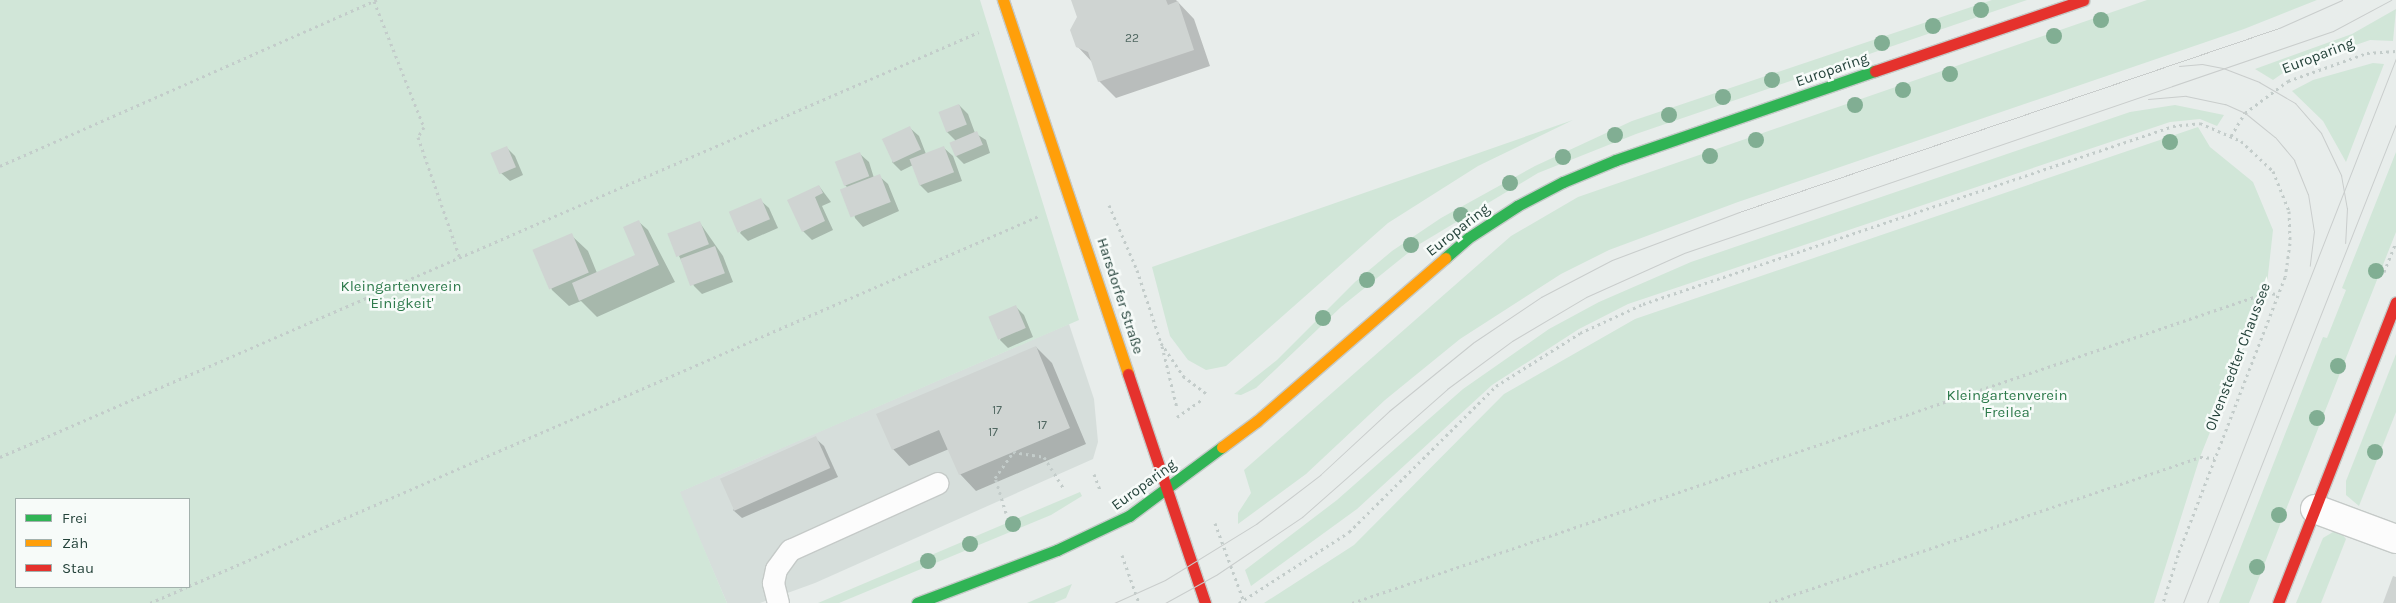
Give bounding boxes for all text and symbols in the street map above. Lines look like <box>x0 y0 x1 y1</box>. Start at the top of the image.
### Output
house number: 22 <box>1125 32 1139 46</box>
street label: Europaring <box>2279 34 2357 78</box>
street label: Europaring <box>1793 49 1871 91</box>
street label: Europaring <box>1423 200 1493 260</box>
street label: Harsdorfer Straße <box>1093 236 1147 356</box>
park label: Kleingartenverein 'Einigkeit' <box>341 277 461 312</box>
street label: Olvenstedter Chaussee <box>2201 280 2275 434</box>
park label: Kleingartenverein 'Freilea' <box>1947 386 2067 421</box>
house number: 17 <box>992 404 1002 418</box>
house number: 17 <box>1037 419 1047 433</box>
house number: 17 <box>988 426 998 440</box>
street label: Europaring <box>1108 456 1180 514</box>
legend <box>15 498 190 588</box>
text: Frei <box>62 509 87 527</box>
text: Zäh <box>62 534 88 552</box>
text: Stau <box>62 559 94 577</box>

